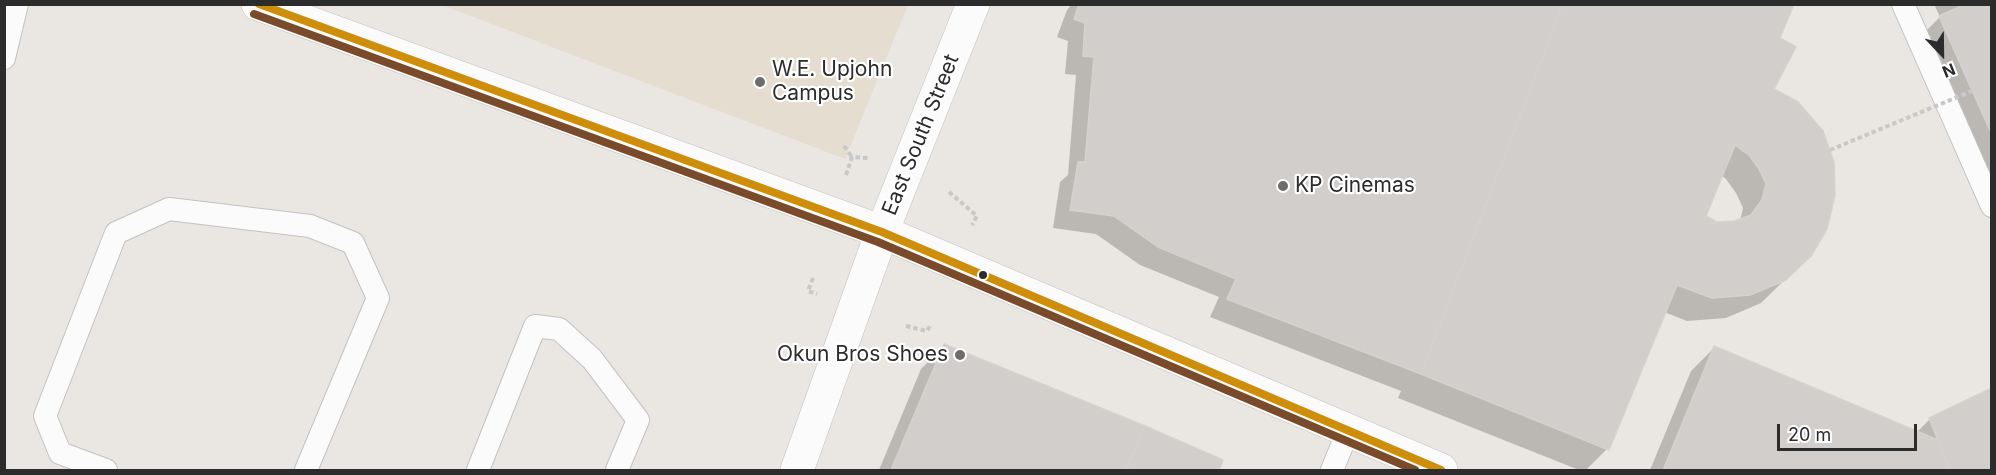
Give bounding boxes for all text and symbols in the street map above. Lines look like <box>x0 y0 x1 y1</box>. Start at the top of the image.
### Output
north arrow <box>1912 24 1972 84</box>
street label: East South Street <box>877 51 965 219</box>
place label: W.E. Upjohn Campus <box>772 57 892 107</box>
text: N <box>1939 59 1958 82</box>
marker: W.E. Upjohn Campus <box>753 75 767 89</box>
place label: KP Cinemas <box>1295 173 1415 199</box>
marker: KP Cinemas <box>1276 179 1290 193</box>
unlabelled marker <box>977 269 989 281</box>
place label: Okun Bros Shoes <box>777 342 948 368</box>
marker: Okun Bros Shoes <box>953 348 967 362</box>
scale bar <box>1780 412 1920 450</box>
text: 20 m <box>1788 424 1831 445</box>

